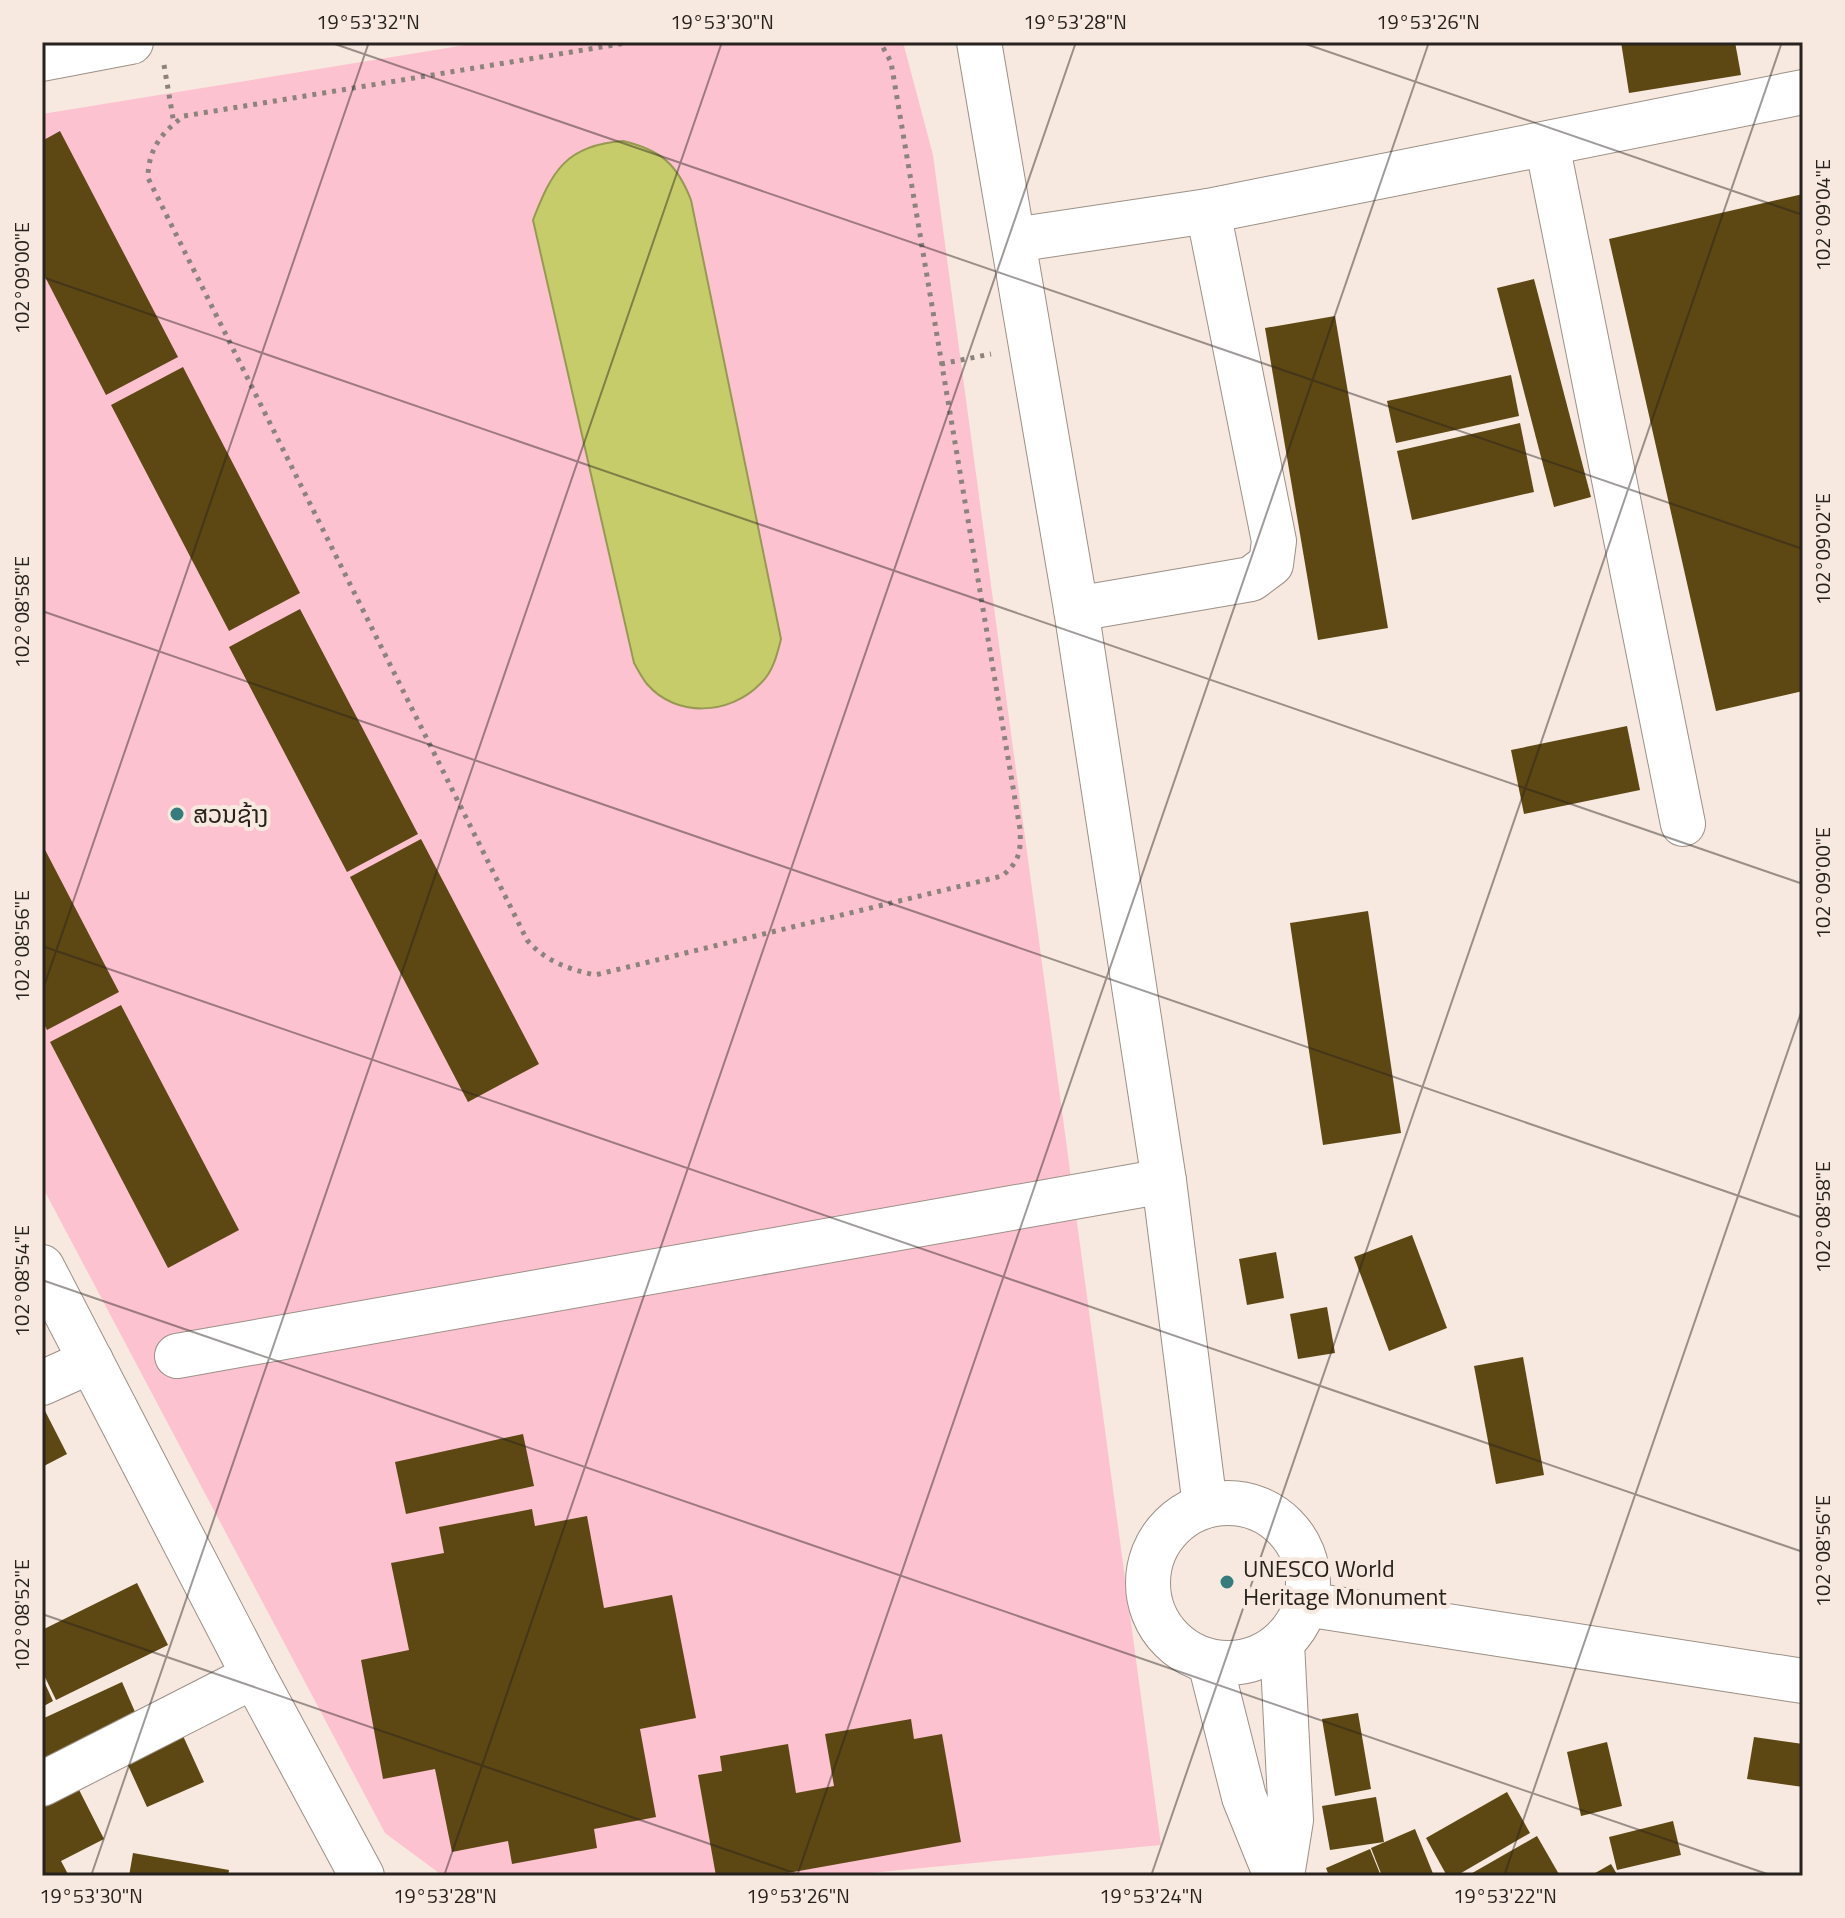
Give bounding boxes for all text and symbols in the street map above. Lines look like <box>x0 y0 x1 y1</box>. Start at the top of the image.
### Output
text: 19°53'32"N <box>316 6 420 37</box>
text: 19°53'30"N <box>670 6 774 37</box>
text: 19°53'28"N <box>1023 6 1127 37</box>
text: 19°53'26"N <box>1376 6 1480 37</box>
text: 102°09'04"E <box>1807 159 1838 271</box>
text: 102°09'00"E <box>6 222 37 334</box>
text: 102°09'02"E <box>1807 493 1838 605</box>
text: 102°08'58"E <box>6 556 37 668</box>
place label: ສວນຊ້າງ <box>193 796 268 832</box>
marker: ສວນຊ້າງ <box>168 805 186 823</box>
text: 102°09'00"E <box>1807 827 1838 939</box>
text: 102°08'56"E <box>6 890 37 1002</box>
text: 102°08'58"E <box>1807 1161 1838 1273</box>
text: 102°08'54"E <box>6 1225 37 1337</box>
text: 102°08'56"E <box>1807 1495 1838 1607</box>
place label: UNESCO World Heritage Monument <box>1243 1550 1447 1614</box>
text: 102°08'52"E <box>6 1559 37 1671</box>
marker: UNESCO World Heritage Monument <box>1218 1573 1236 1591</box>
text: 19°53'30"N <box>39 1880 143 1911</box>
text: 19°53'28"N <box>393 1880 497 1911</box>
text: 19°53'26"N <box>746 1880 850 1911</box>
text: 19°53'24"N <box>1099 1880 1203 1911</box>
text: 19°53'22"N <box>1453 1880 1557 1911</box>

